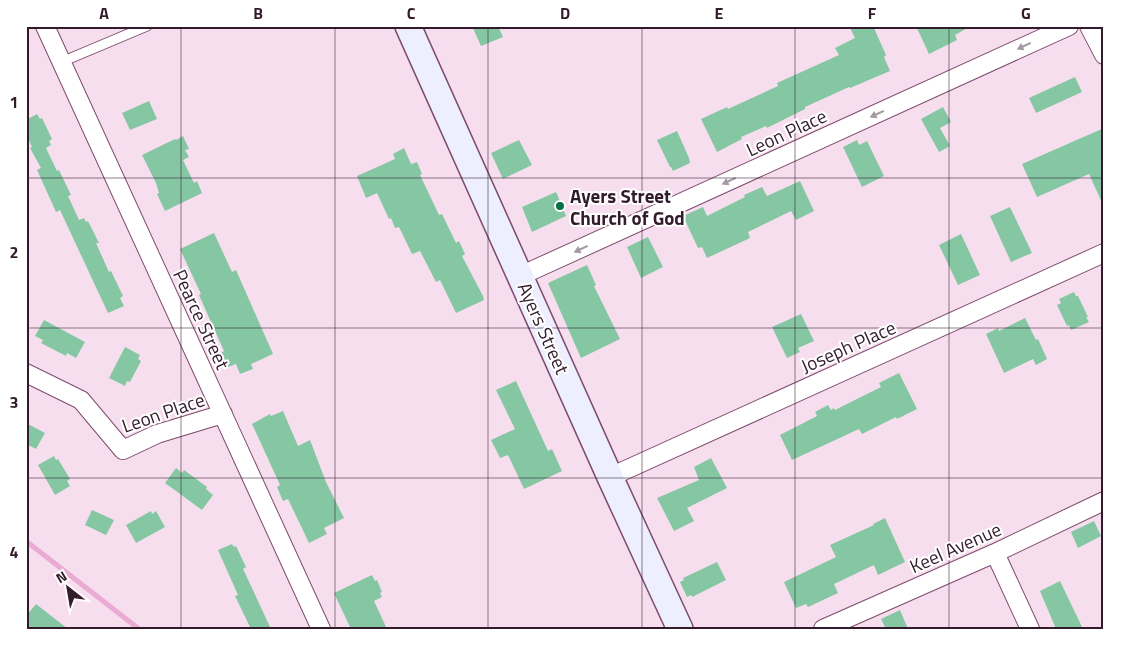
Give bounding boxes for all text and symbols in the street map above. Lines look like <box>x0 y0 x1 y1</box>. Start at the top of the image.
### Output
text: A <box>99 1 109 25</box>
text: B <box>253 1 263 25</box>
text: C <box>407 1 416 25</box>
text: D <box>560 1 570 25</box>
text: E <box>715 1 724 25</box>
text: F <box>868 1 877 25</box>
text: G <box>1021 1 1031 25</box>
one-way arrow <box>1017 42 1032 51</box>
text: 1 <box>10 90 18 114</box>
street label: Leon Place <box>741 101 831 163</box>
one-way arrow <box>870 110 884 118</box>
one-way arrow <box>722 178 736 186</box>
place label: Ayers Street Church of God <box>570 181 685 232</box>
marker: Ayers Street Church of God <box>554 200 566 212</box>
text: 2 <box>10 240 18 264</box>
one-way arrow <box>574 245 588 253</box>
street label: Pearce Street <box>166 264 238 374</box>
street label: Ayers Street <box>511 277 577 379</box>
street label: Joseph Place <box>796 312 900 380</box>
street label: Leon Place <box>118 384 208 440</box>
text: 3 <box>10 390 18 414</box>
street label: Keel Avenue <box>904 514 1006 580</box>
text: 4 <box>10 540 19 564</box>
north arrow <box>42 562 92 612</box>
text: N <box>51 565 71 588</box>

